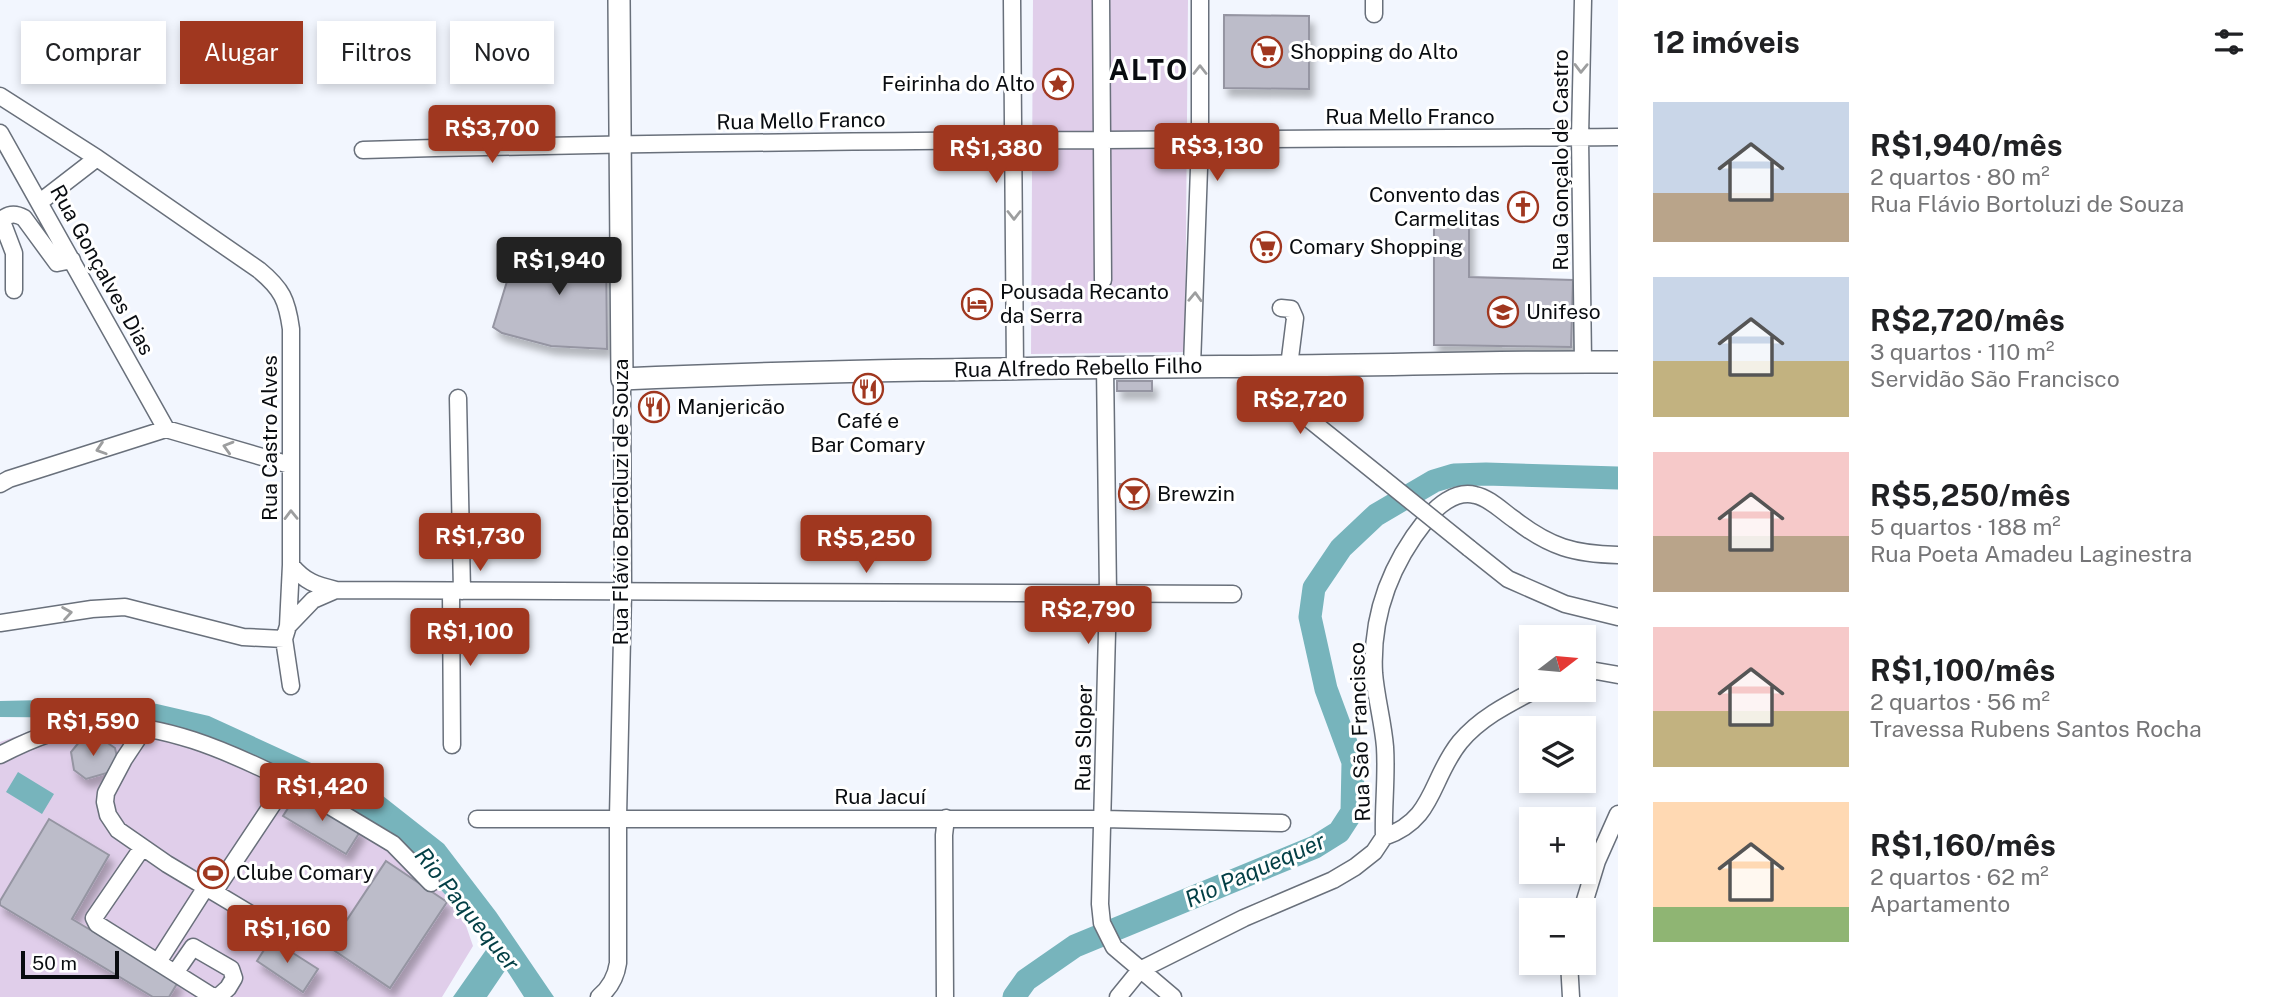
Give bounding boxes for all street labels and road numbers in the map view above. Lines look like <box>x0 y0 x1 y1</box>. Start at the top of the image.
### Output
street label: Rua Gonçalo de Castro <box>1548 49 1573 271</box>
street label: Rua Mello Franco <box>1325 104 1495 129</box>
street label: Rua Mello Franco <box>716 107 886 134</box>
street label: Rua Gonçalves Dias <box>45 180 160 359</box>
street label: Rua Alfredo Rebello Filho <box>954 353 1202 382</box>
street label: Rua Castro Alves <box>257 355 282 521</box>
street label: Rua Flávio Bortoluzi de Souza <box>608 359 633 645</box>
street label: Rua São Francisco <box>1344 642 1375 822</box>
street label: Rua Sloper <box>1070 684 1097 792</box>
street label: Rua Jacuí <box>834 784 927 809</box>

